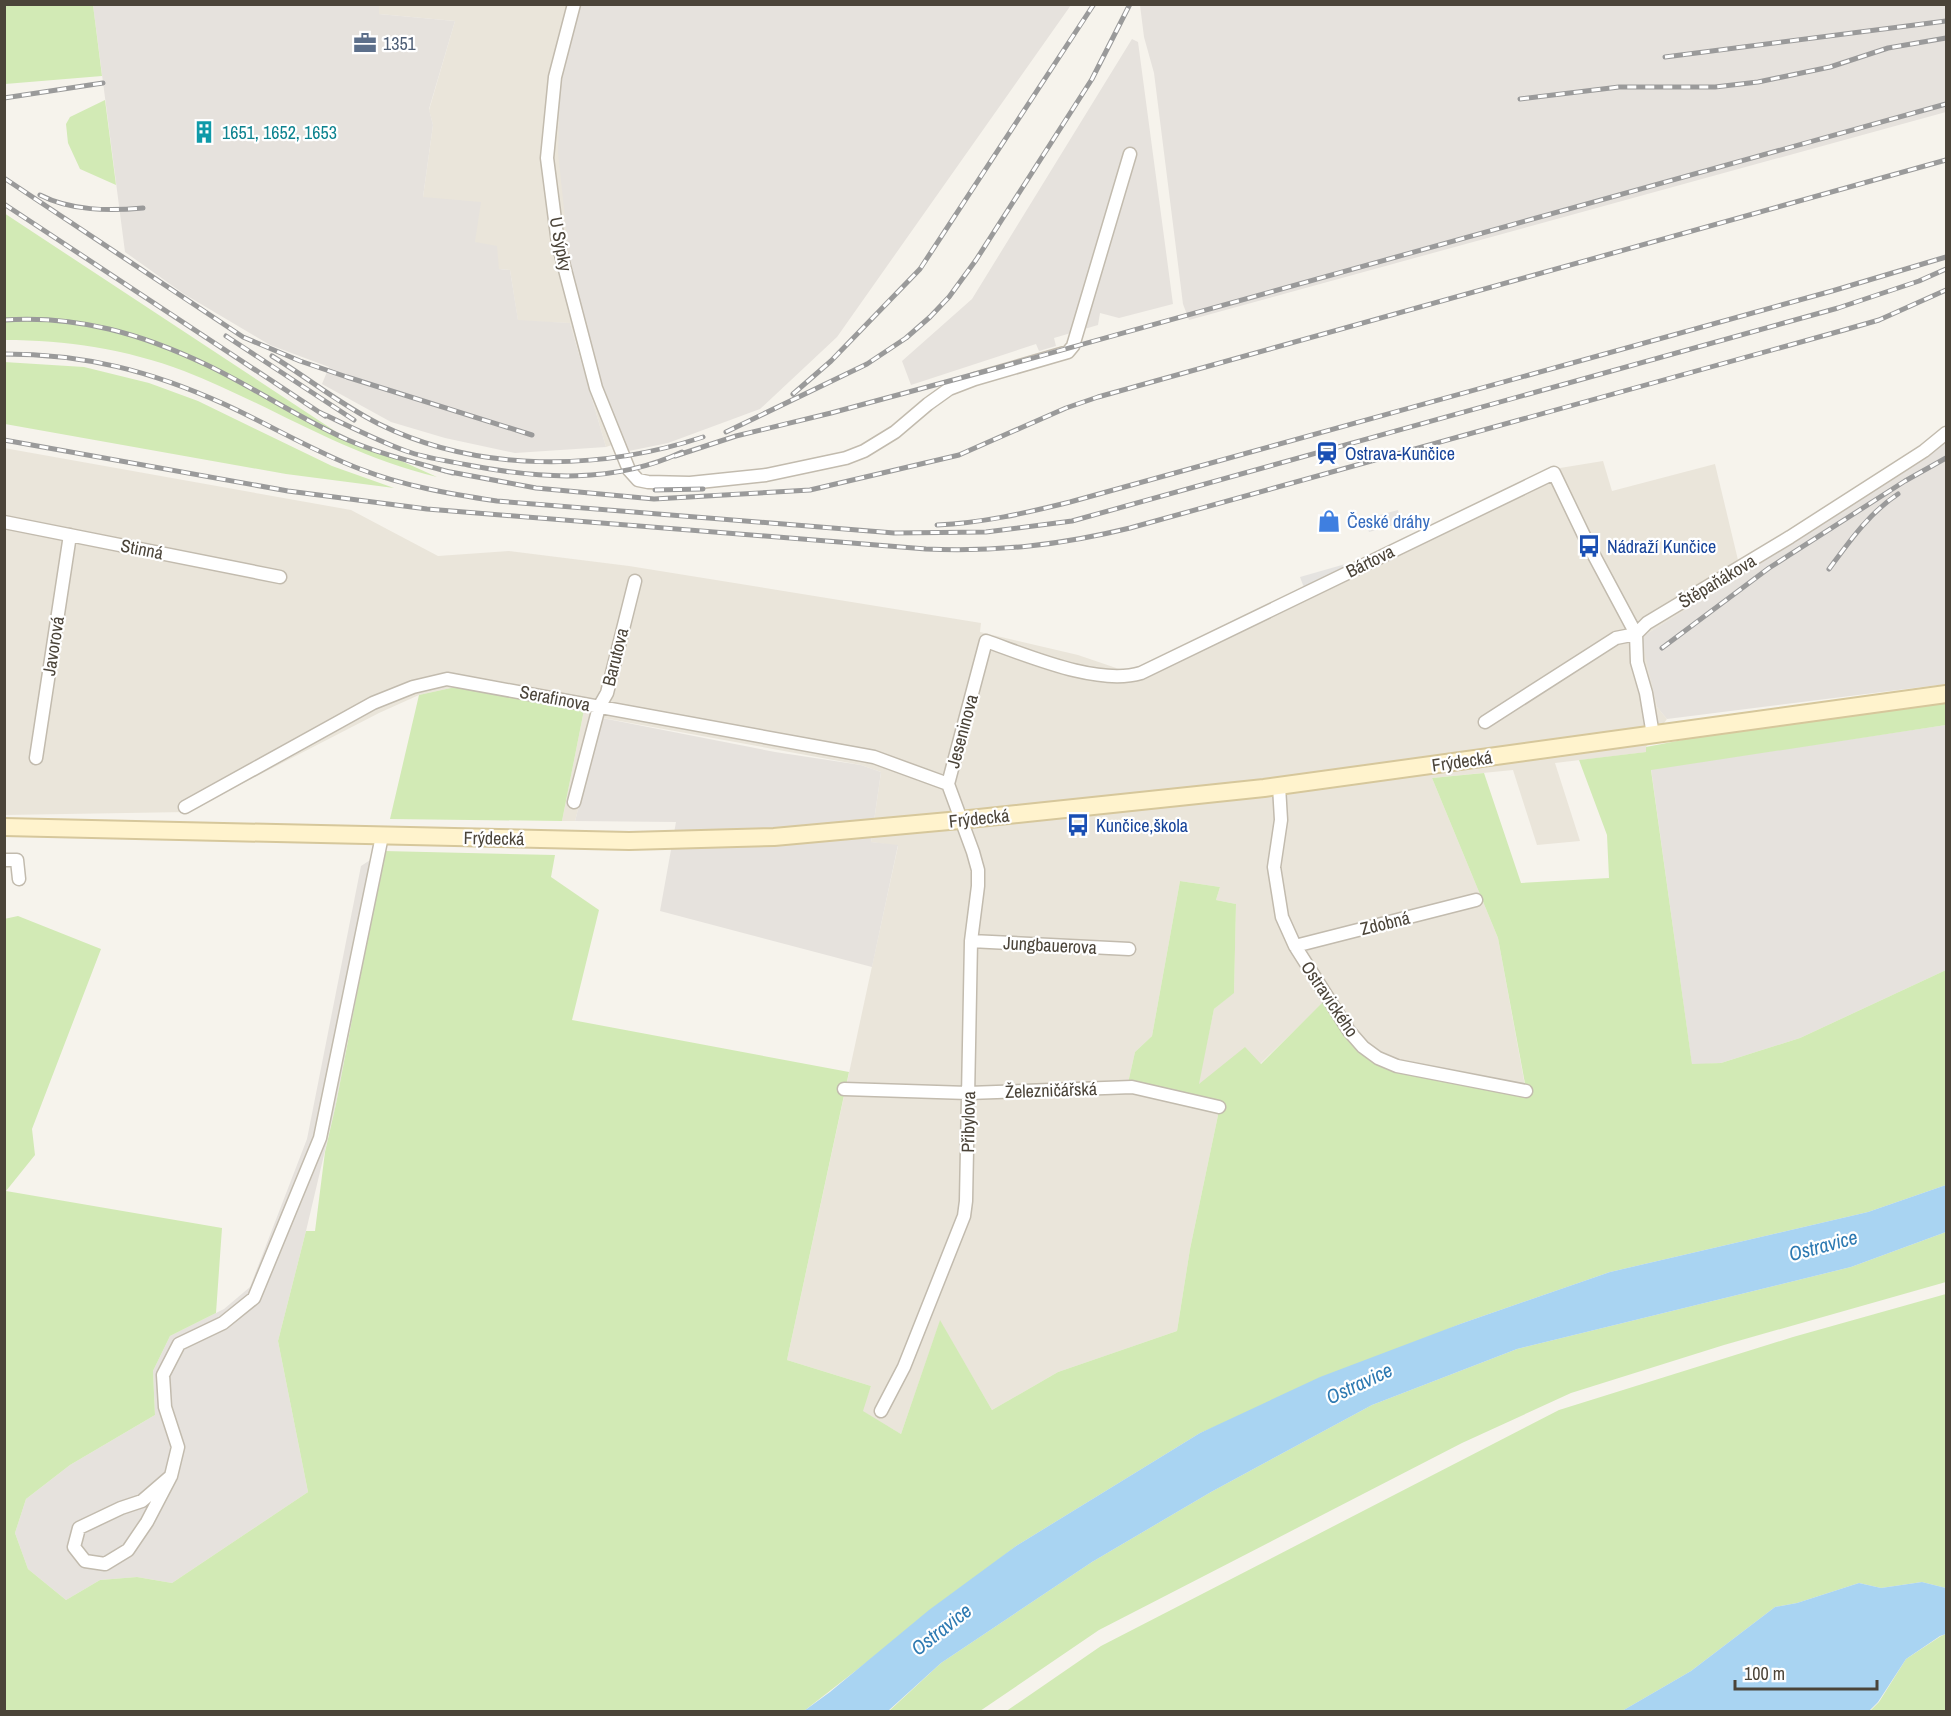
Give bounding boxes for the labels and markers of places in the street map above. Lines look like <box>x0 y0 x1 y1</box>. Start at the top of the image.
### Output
office icon: 1351 <box>352 30 378 56</box>
place label: 1351 <box>383 31 417 56</box>
building icon: 1651, 1652, 1653 <box>191 119 217 145</box>
place label: 1651, 1652, 1653 <box>222 120 337 145</box>
station icon: Ostrava-Kunčice <box>1314 440 1340 466</box>
place label: Ostrava-Kunčice <box>1345 441 1455 466</box>
shop icon: České dráhy <box>1316 508 1342 534</box>
place label: České dráhy <box>1347 509 1430 534</box>
bus stop icon: Nádraží Kunčice <box>1576 533 1602 559</box>
place label: Nádraží Kunčice <box>1607 534 1716 559</box>
bus stop icon: Kunčice,škola <box>1065 812 1091 838</box>
place label: Kunčice,škola <box>1096 813 1188 838</box>

